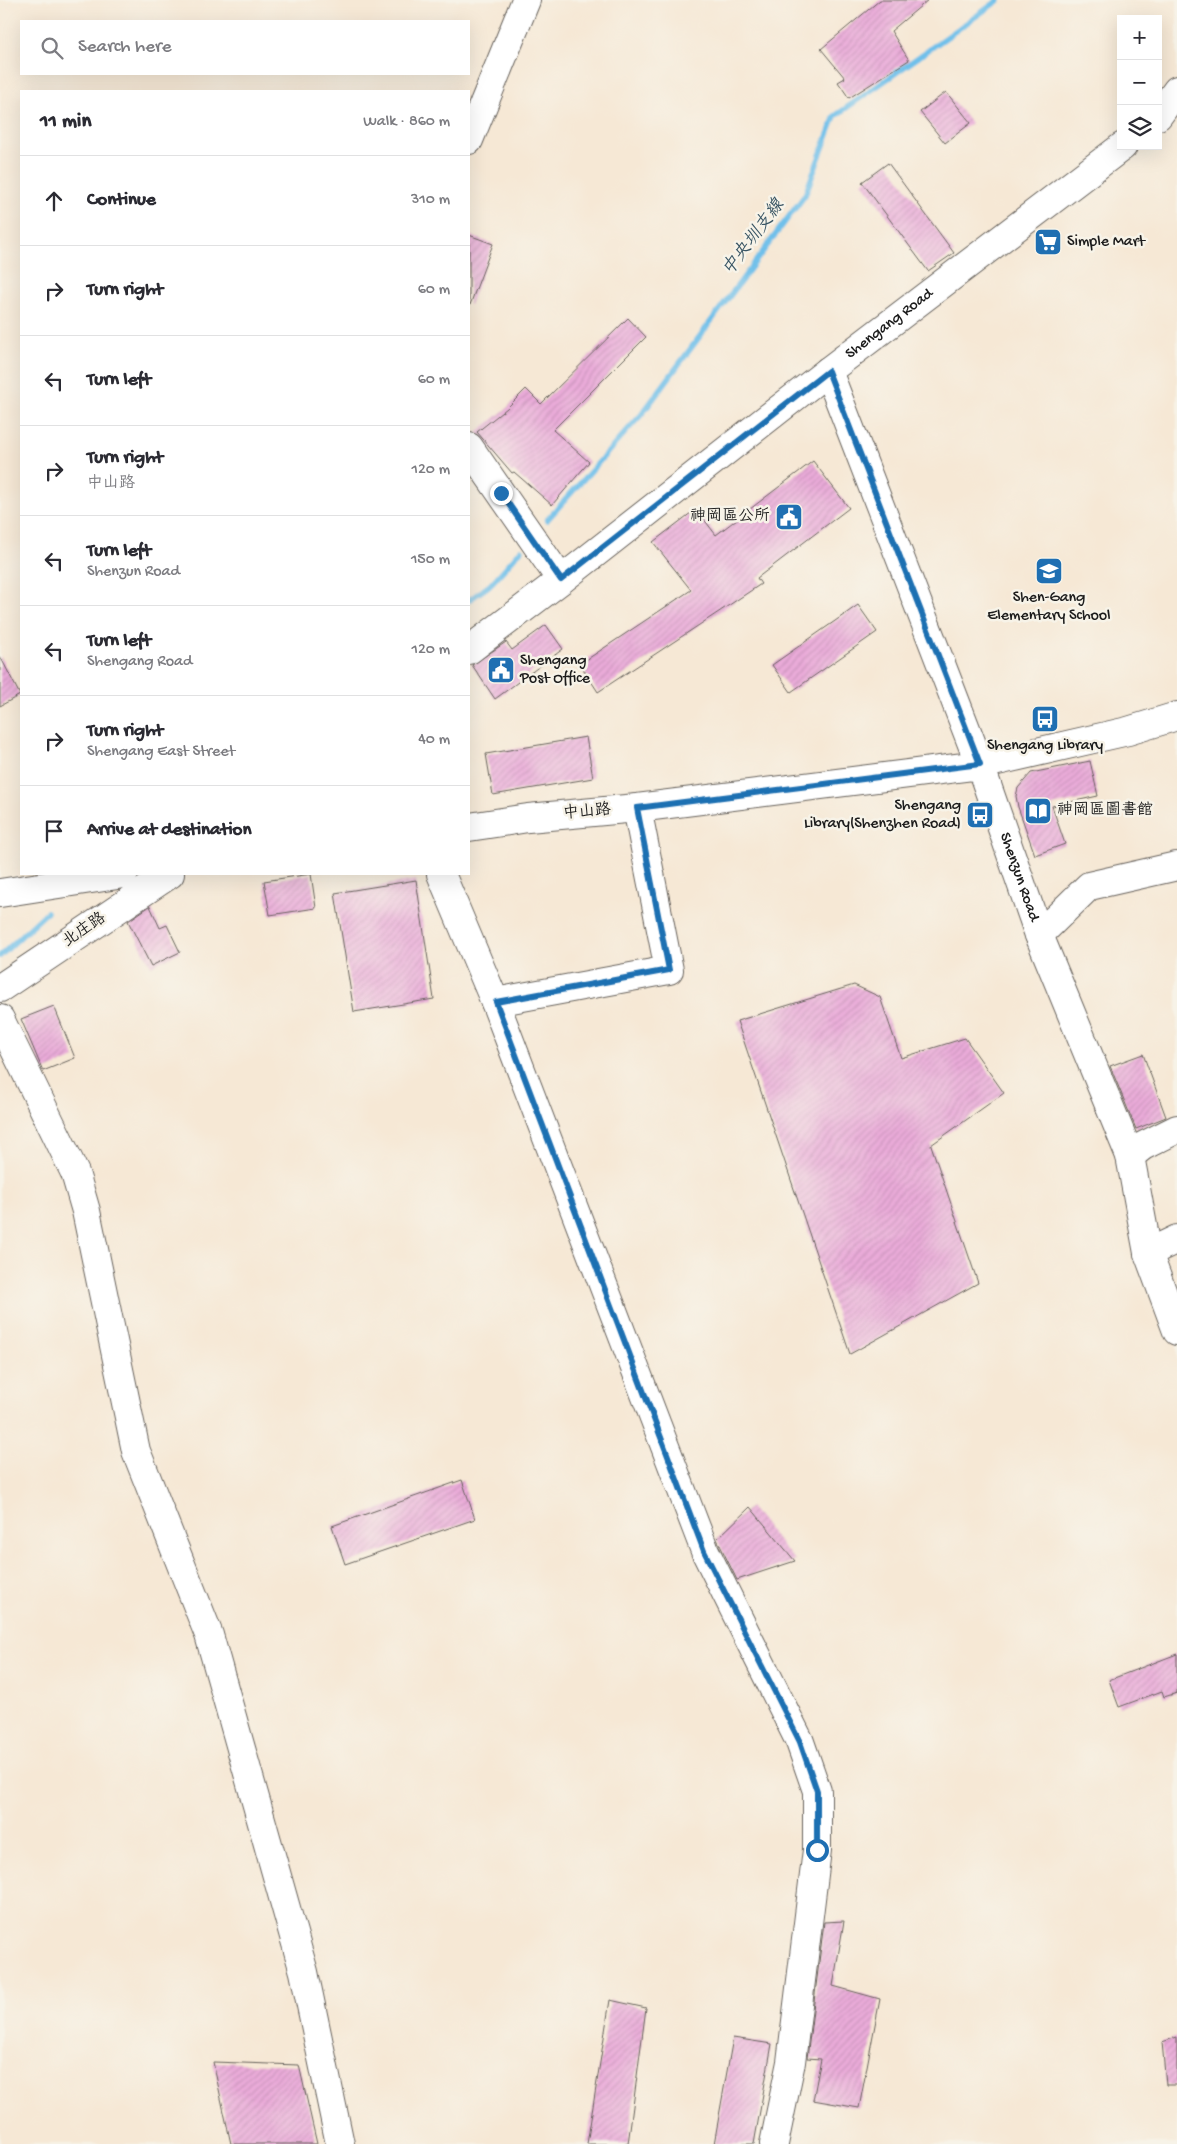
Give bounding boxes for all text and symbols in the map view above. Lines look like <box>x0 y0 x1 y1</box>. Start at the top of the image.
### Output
map controls <box>1117 15 1162 150</box>
button: + <box>1117 15 1162 60</box>
search box <box>20 20 470 75</box>
icon: search <box>38 34 66 62</box>
text: Search here <box>78 36 172 59</box>
button: − <box>1117 60 1162 105</box>
button: layers <box>1117 105 1162 150</box>
text: 11 min <box>40 110 91 135</box>
text: Walk · 860 m <box>363 113 450 132</box>
icon: ahead <box>40 187 68 215</box>
text: Continue <box>87 189 156 212</box>
text: 310 m <box>411 191 450 210</box>
water label: 中央圳支線 <box>718 194 790 280</box>
supermarket icon: Simple Mart <box>1033 227 1063 257</box>
place label: Simple Mart <box>1067 233 1146 252</box>
icon: right <box>40 277 68 305</box>
text: Turn right <box>87 279 163 302</box>
text: 60 m <box>418 281 450 300</box>
street label: Shengang Road <box>842 284 938 364</box>
icon: left <box>40 367 68 395</box>
text: Turn left <box>87 369 151 392</box>
text: 60 m <box>418 371 450 390</box>
text: Turn right <box>87 447 163 470</box>
icon: right <box>40 457 68 485</box>
text: 120 m <box>411 461 450 480</box>
text: 中山路 <box>87 475 135 494</box>
route end <box>490 482 513 505</box>
public building icon: 神岡區公所 <box>774 502 804 532</box>
place label: 神岡區公所 <box>690 507 770 527</box>
text: Turn left <box>87 540 151 563</box>
icon: left <box>40 547 68 575</box>
text: 150 m <box>411 551 450 570</box>
school or university icon: Shen-Gang Elementary School <box>1034 556 1064 586</box>
text: Shenzun Road <box>87 563 180 582</box>
place label: Shen-Gang Elementary School <box>987 589 1111 626</box>
text: Turn left <box>87 630 151 653</box>
icon: left <box>40 637 68 665</box>
text: 120 m <box>411 641 450 660</box>
place label: Shengang Post Office <box>519 652 591 689</box>
text: Shengang Road <box>87 653 192 672</box>
public building icon: Shengang Post Office <box>486 655 516 685</box>
bus stop icon: Shengang Library <box>1030 704 1060 734</box>
text: Turn right <box>87 720 163 743</box>
icon: right <box>40 727 68 755</box>
text: 40 m <box>418 731 450 750</box>
place label: Shengang Library <box>987 737 1103 756</box>
text: Shengang East Street <box>87 743 235 762</box>
library icon: 神岡區圖書館 <box>1023 796 1053 826</box>
place label: Shengang Library(Shenzhen Road) <box>804 797 961 834</box>
street label: 中山路 <box>562 799 612 825</box>
bus stop icon: Shengang Library(Shenzhen Road) <box>965 800 995 830</box>
place label: 神岡區圖書館 <box>1057 800 1153 821</box>
icon: arrive <box>40 817 68 845</box>
text: Arrive at destination <box>87 819 251 842</box>
street label: Shenzun Road <box>995 830 1044 926</box>
street label: 北庄路 <box>59 908 110 952</box>
route start <box>806 1839 829 1862</box>

